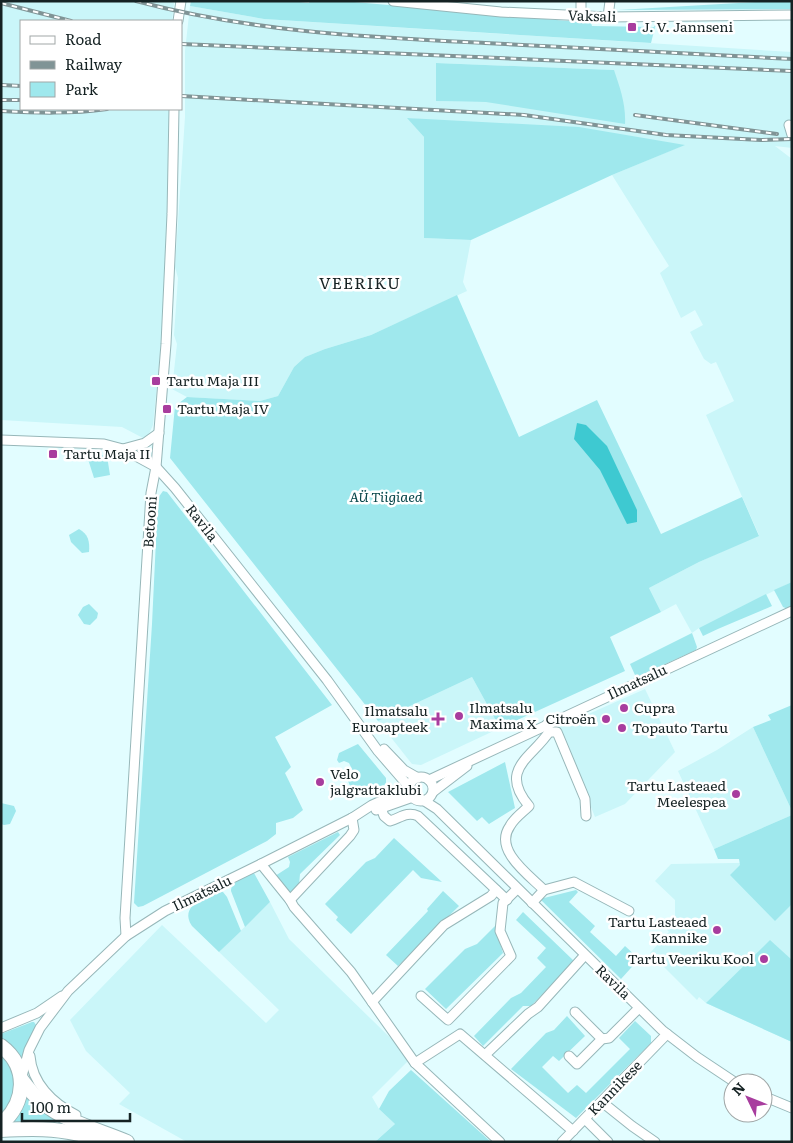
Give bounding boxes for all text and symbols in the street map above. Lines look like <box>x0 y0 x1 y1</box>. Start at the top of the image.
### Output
street label: Vaksali <box>567 4 617 26</box>
place label: J. V. Jannseni <box>642 16 733 36</box>
legend <box>20 20 182 110</box>
marker: J. V. Jannseni <box>626 21 638 33</box>
text: Road <box>65 27 101 50</box>
text: Railway <box>65 52 123 75</box>
text: Park <box>65 77 99 100</box>
district label: VEERIKU <box>319 270 401 294</box>
place label: Tartu Maja III <box>166 370 259 390</box>
marker: Tartu Maja III <box>150 375 162 387</box>
place label: Tartu Maja IV <box>177 398 270 418</box>
marker: Tartu Maja IV <box>161 403 173 415</box>
place label: Tartu Maja II <box>63 443 151 463</box>
marker: Tartu Maja II <box>47 448 59 460</box>
park label: AÜ Tiigiaed <box>349 486 423 506</box>
street label: Betooni <box>137 495 161 549</box>
street label: Ravila <box>182 500 224 545</box>
street label: Ilmatsalu <box>604 659 670 704</box>
place label: Ilmatsalu Maxima X <box>469 697 537 733</box>
place label: Cupra <box>634 697 676 717</box>
place label: Ilmatsalu Euroapteek <box>351 700 428 736</box>
marker: Cupra <box>618 702 630 714</box>
place label: Citroën <box>546 708 596 728</box>
marker: Ilmatsalu Maxima X <box>453 710 465 722</box>
marker: Ilmatsalu Euroapteek <box>432 713 444 725</box>
marker: Citroën <box>600 713 612 725</box>
place label: Topauto Tartu <box>632 717 728 737</box>
marker: Topauto Tartu <box>616 722 628 734</box>
place label: Velo jalgrattaklubi <box>330 763 422 799</box>
place label: Tartu Lasteaed Meelespea <box>627 775 726 811</box>
marker: Velo jalgrattaklubi <box>314 776 326 788</box>
marker: Tartu Lasteaed Meelespea <box>730 788 742 800</box>
street label: Ilmatsalu <box>169 869 235 915</box>
place label: Tartu Lasteaed Kannike <box>608 911 707 947</box>
marker: Tartu Lasteaed Kannike <box>711 924 723 936</box>
place label: Tartu Veeriku Kool <box>628 948 754 968</box>
marker: Tartu Veeriku Kool <box>758 953 770 965</box>
street label: Ravila <box>592 959 636 1003</box>
street label: Kannikese <box>583 1055 646 1119</box>
north arrow <box>723 1073 773 1123</box>
text: N <box>726 1077 749 1100</box>
scale bar <box>22 1090 130 1122</box>
text: 100 m <box>30 1095 71 1118</box>

